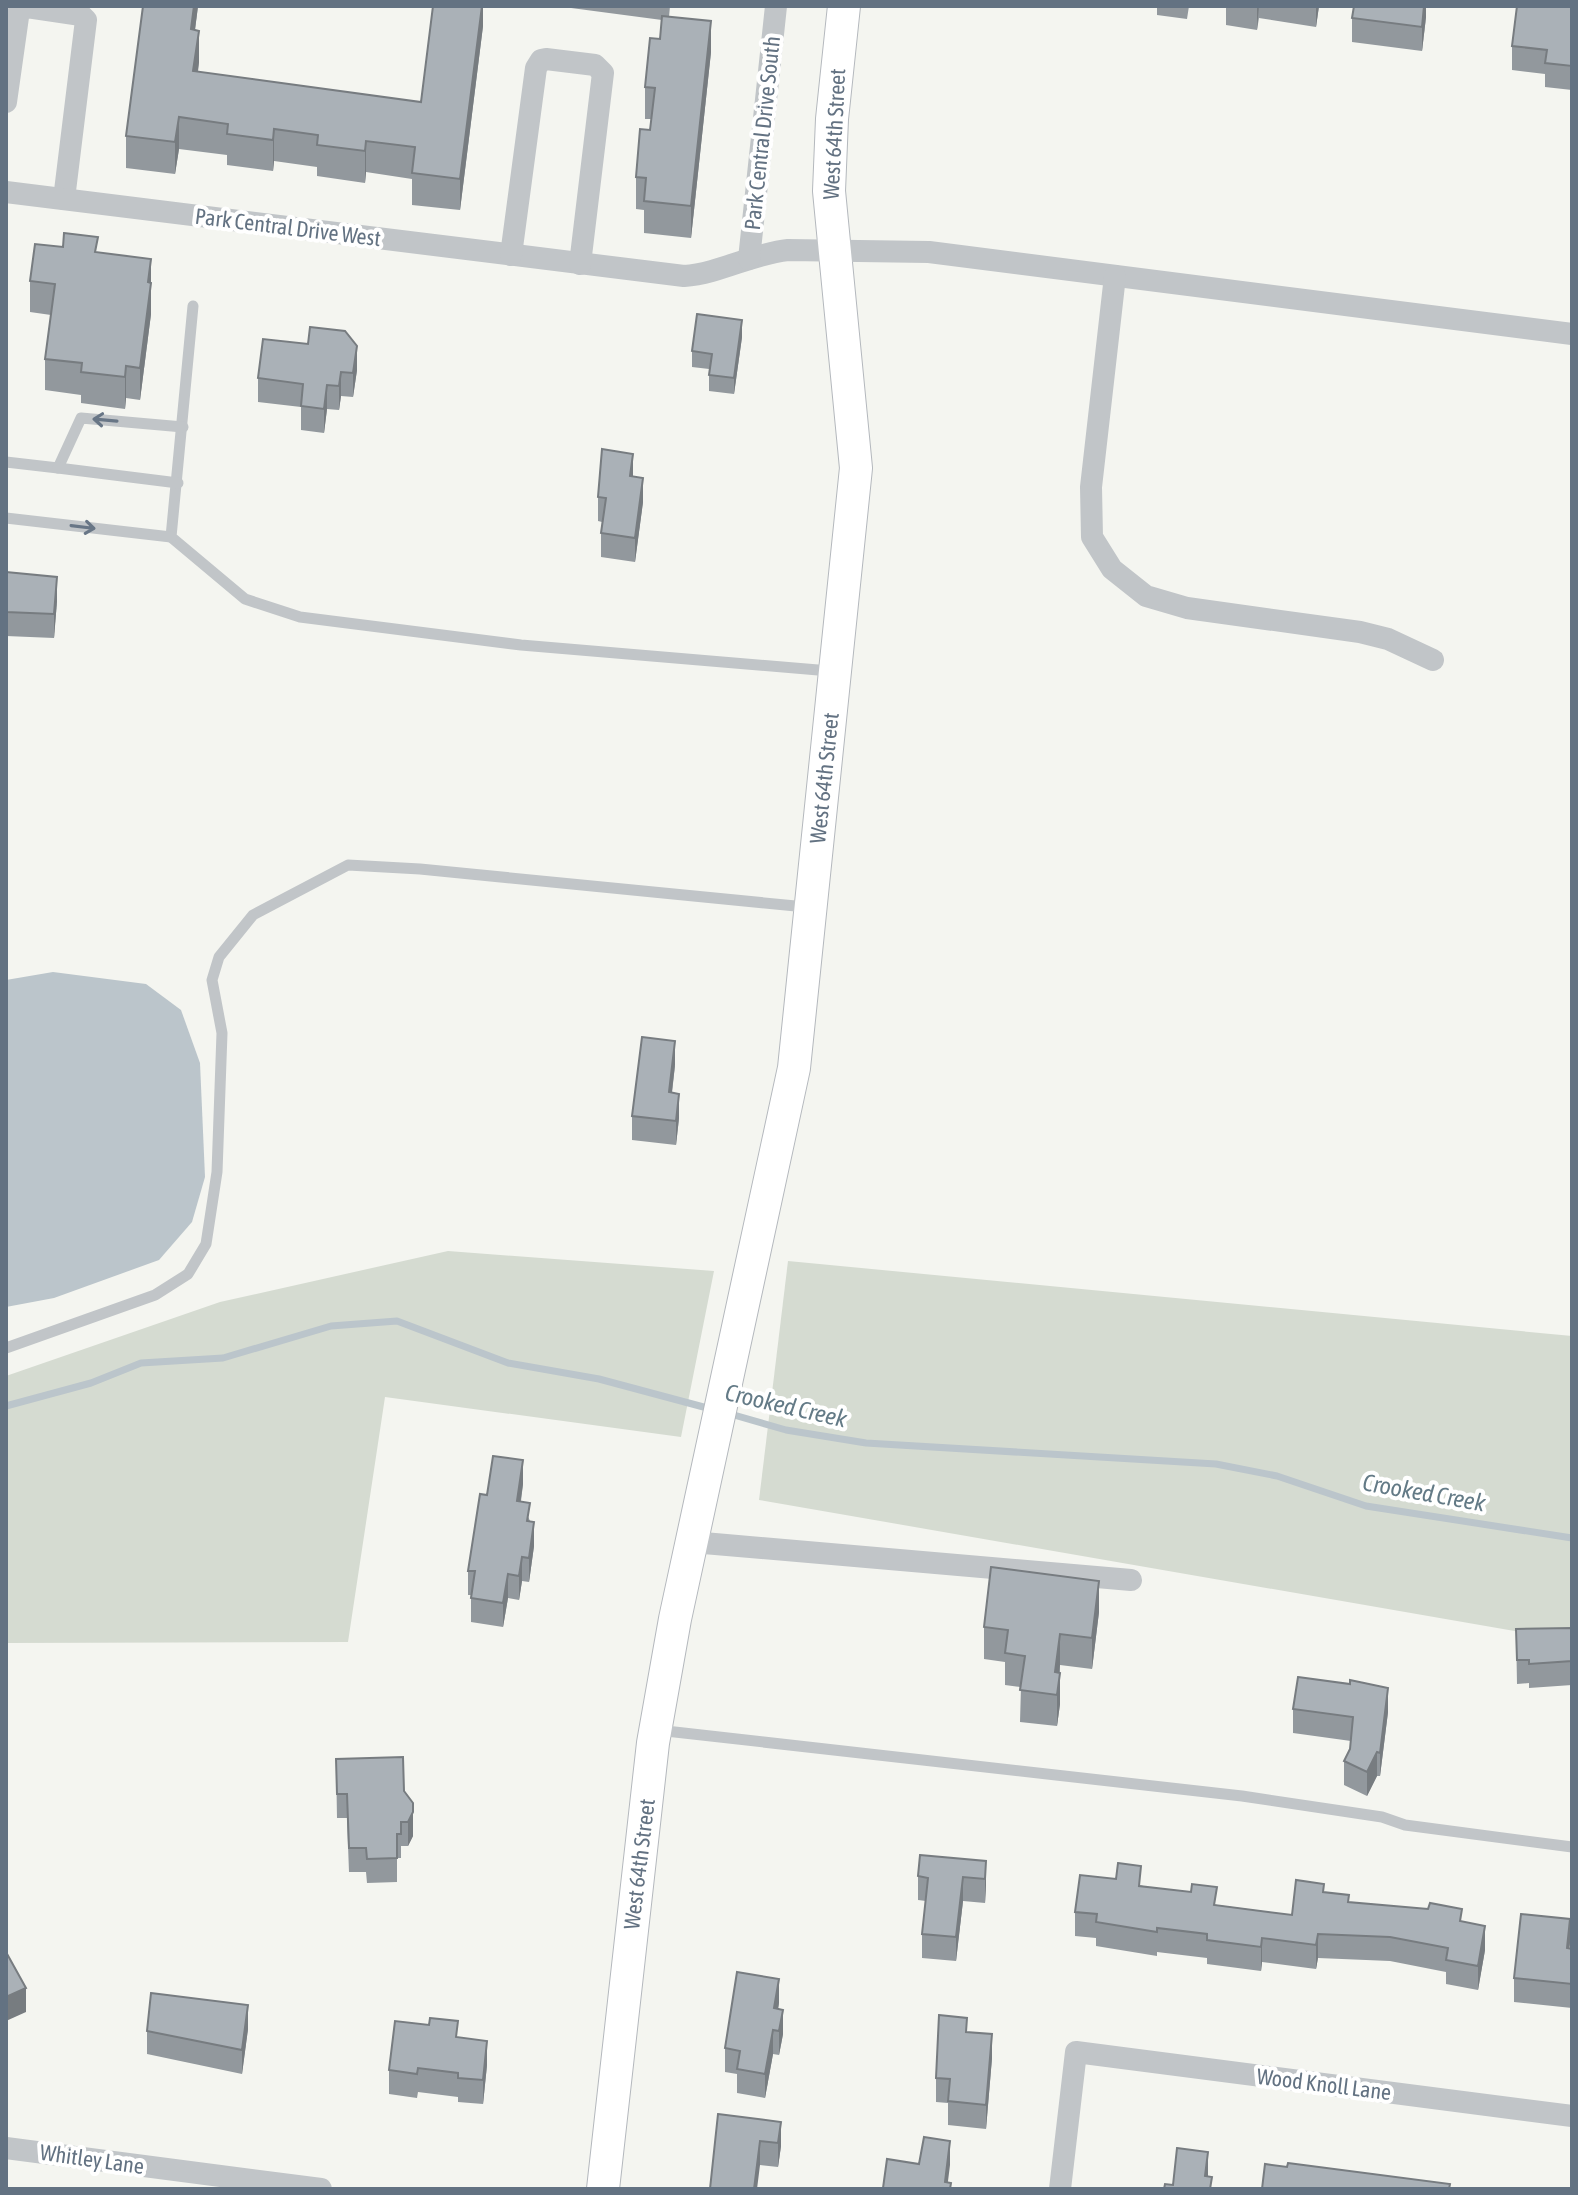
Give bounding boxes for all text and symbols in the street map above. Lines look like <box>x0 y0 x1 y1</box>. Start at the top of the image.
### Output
street label: Park Central Drive South <box>739 35 785 231</box>
street label: West 64th Street <box>818 68 850 200</box>
street label: Park Central Drive West <box>194 203 382 251</box>
one-way arrow <box>92 413 119 428</box>
one-way arrow <box>70 520 96 535</box>
street label: West 64th Street <box>804 711 844 845</box>
water label: Crooked Creek <box>723 1378 850 1433</box>
water label: Crooked Creek <box>1361 1468 1488 1517</box>
street label: West 64th Street <box>618 1797 660 1931</box>
street label: Wood Knoll Lane <box>1255 2063 1393 2105</box>
street label: Whitley Lane <box>38 2139 146 2179</box>

